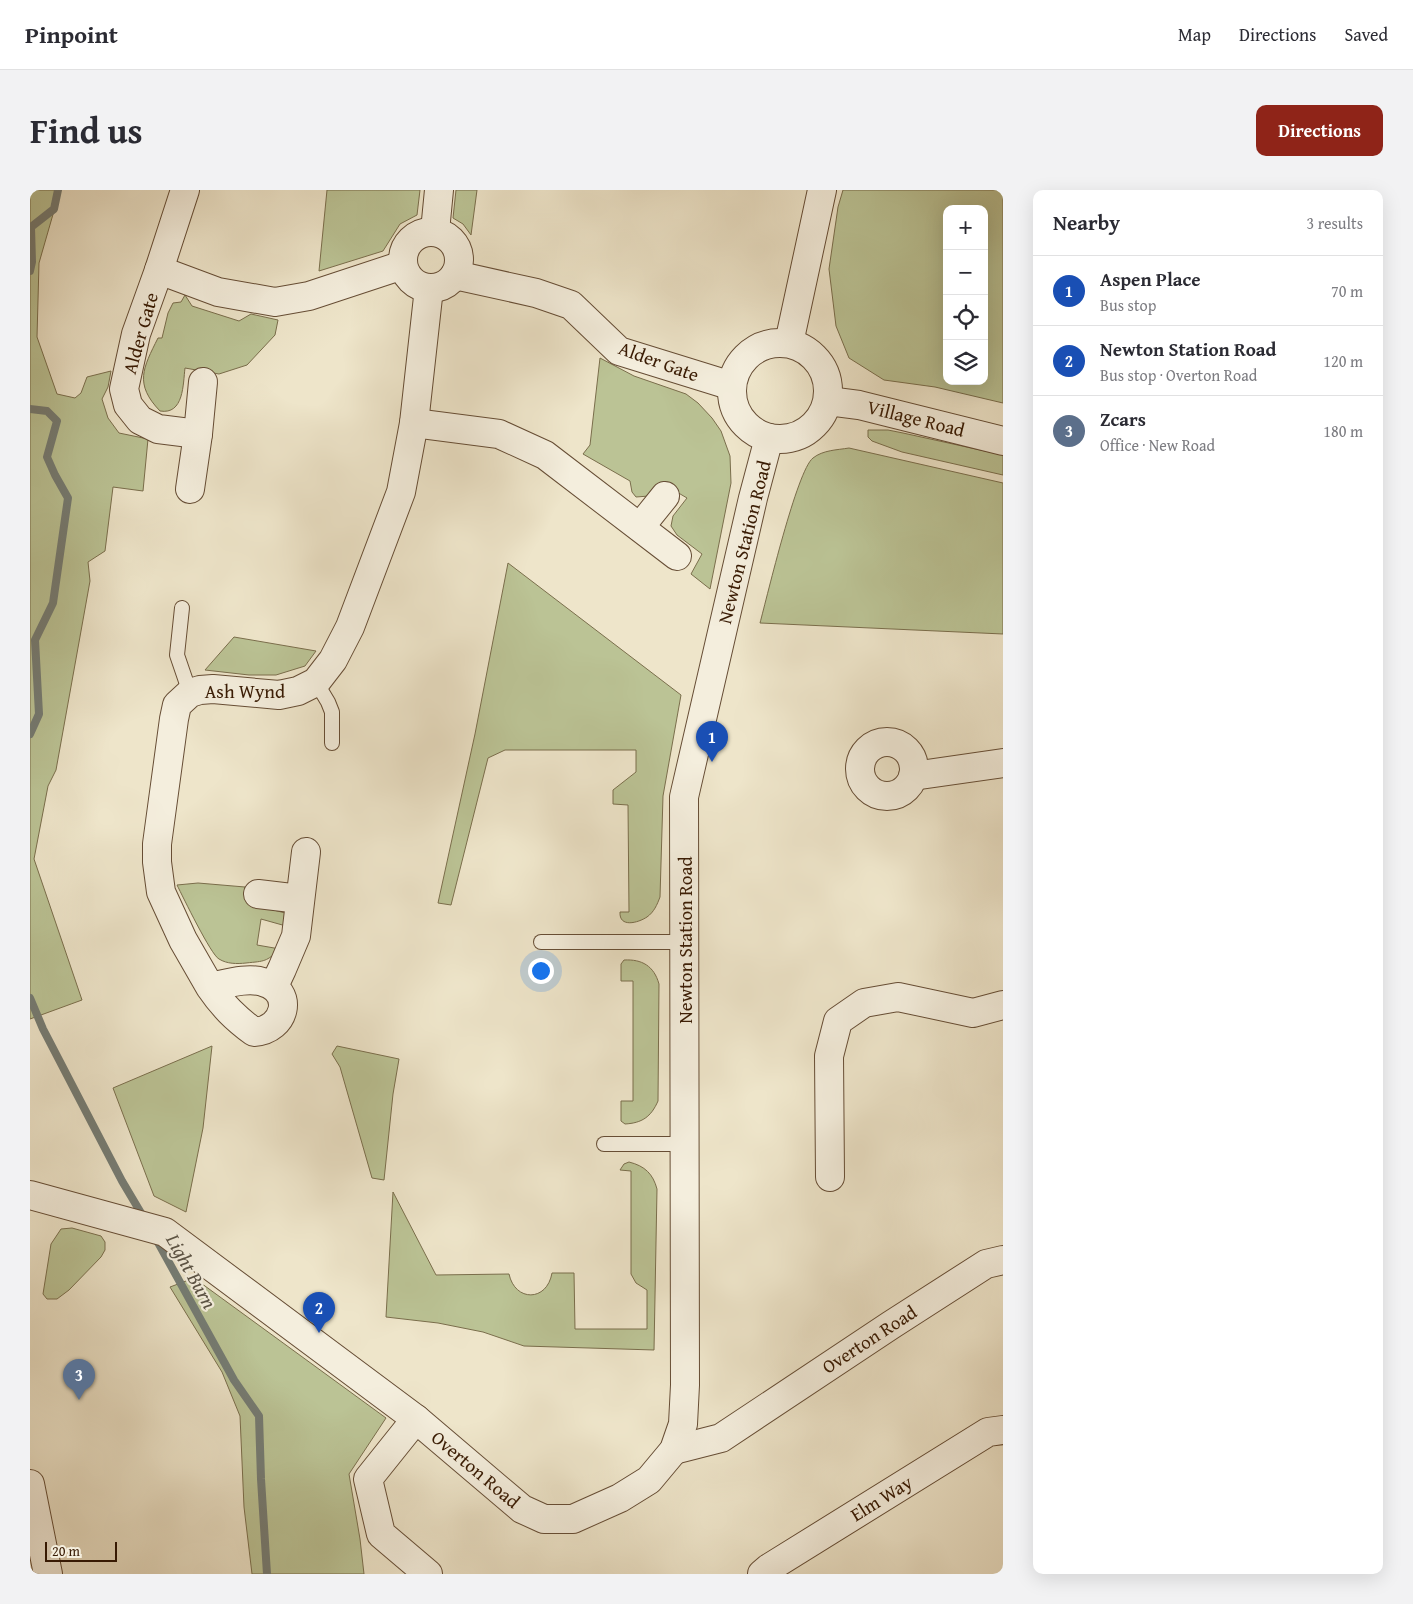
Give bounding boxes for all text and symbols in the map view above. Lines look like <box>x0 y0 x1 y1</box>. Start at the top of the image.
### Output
text: Pinpoint <box>25 17 118 52</box>
text: Map <box>1178 21 1211 48</box>
text: Directions <box>1239 21 1316 48</box>
text: Saved <box>1344 21 1388 48</box>
text: Find us <box>30 105 143 156</box>
button: Directions <box>1256 105 1383 156</box>
map controls <box>943 205 988 385</box>
button: + <box>943 205 988 250</box>
text: Nearby <box>1053 207 1120 238</box>
text: 3 results <box>1306 211 1363 235</box>
button: − <box>943 250 988 295</box>
text: Aspen Place <box>1100 265 1201 293</box>
text: 1 <box>1065 279 1073 303</box>
text: 70 m <box>1331 279 1363 303</box>
street label: Alder Gate <box>115 289 165 377</box>
text: Bus stop <box>1100 293 1156 317</box>
button: locate <box>943 295 988 340</box>
street label: Alder Gate <box>615 334 703 389</box>
text: Newton Station Road <box>1100 335 1276 363</box>
button: layers <box>943 340 988 385</box>
text: 2 <box>1065 349 1073 373</box>
text: 120 m <box>1323 349 1363 373</box>
text: Bus stop · Overton Road <box>1100 363 1257 387</box>
street label: Village Road <box>864 392 969 444</box>
text: Zcars <box>1100 405 1146 433</box>
text: 3 <box>1065 419 1073 443</box>
text: 180 m <box>1323 419 1363 443</box>
text: Office · New Road <box>1100 433 1215 457</box>
street label: Newton Station Road <box>710 457 778 627</box>
street label: Ash Wynd <box>205 677 286 705</box>
pin: 1 <box>696 721 728 762</box>
street label: Newton Station Road <box>671 855 699 1024</box>
your location <box>528 958 554 984</box>
water label: Light Burn <box>159 1227 225 1314</box>
pin: 2 <box>303 1292 335 1333</box>
street label: Overton Road <box>816 1297 923 1380</box>
pin: 3 <box>63 1359 95 1400</box>
street label: Overton Road <box>426 1423 527 1515</box>
street label: Elm Way <box>845 1468 918 1528</box>
scale bar <box>45 1539 118 1562</box>
text: 20 m <box>52 1541 80 1561</box>

